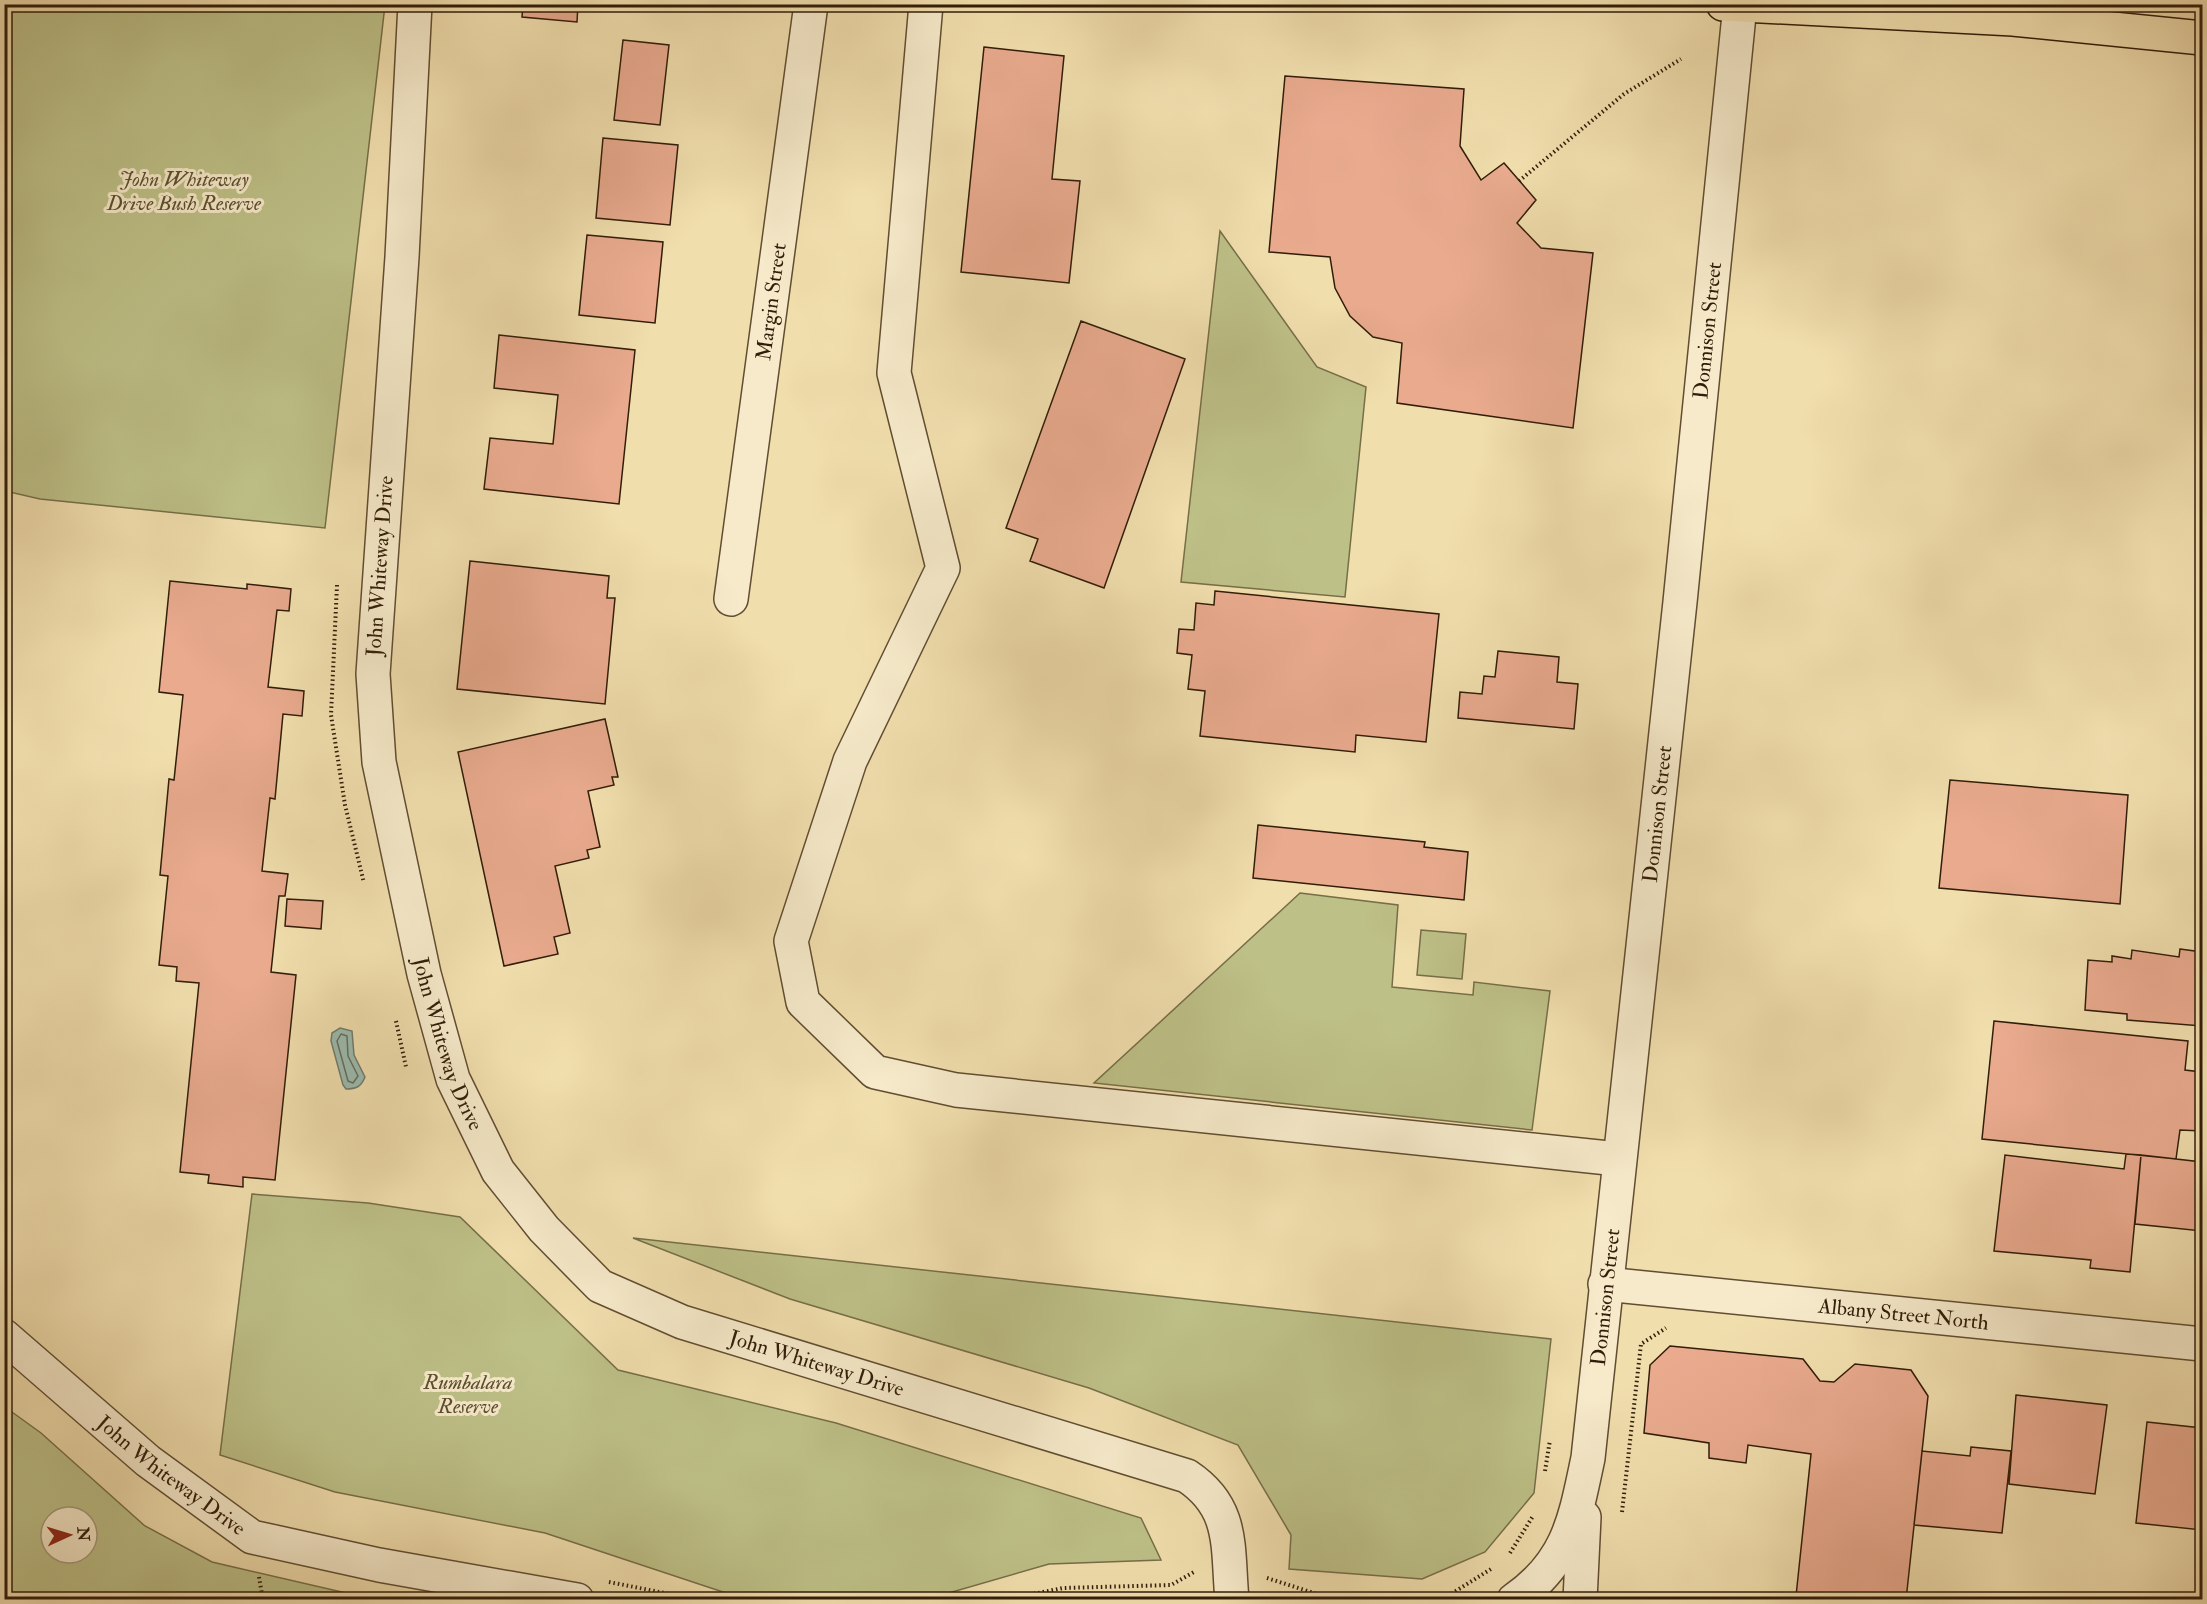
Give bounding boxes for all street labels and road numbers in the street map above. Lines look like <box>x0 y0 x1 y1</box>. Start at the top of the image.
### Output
street label: Margin Street <box>750 241 792 362</box>
street label: Donnison Street <box>1687 261 1728 401</box>
street label: John Whiteway Drive <box>360 475 400 658</box>
street label: Donnison Street <box>1636 744 1678 884</box>
street label: John Whiteway Drive <box>407 954 490 1135</box>
street label: Donnison Street <box>1584 1227 1626 1367</box>
street label: Albany Street North <box>1816 1292 1990 1336</box>
street label: John Whiteway Drive <box>725 1323 908 1403</box>
street label: John Whiteway Drive <box>91 1409 251 1542</box>

